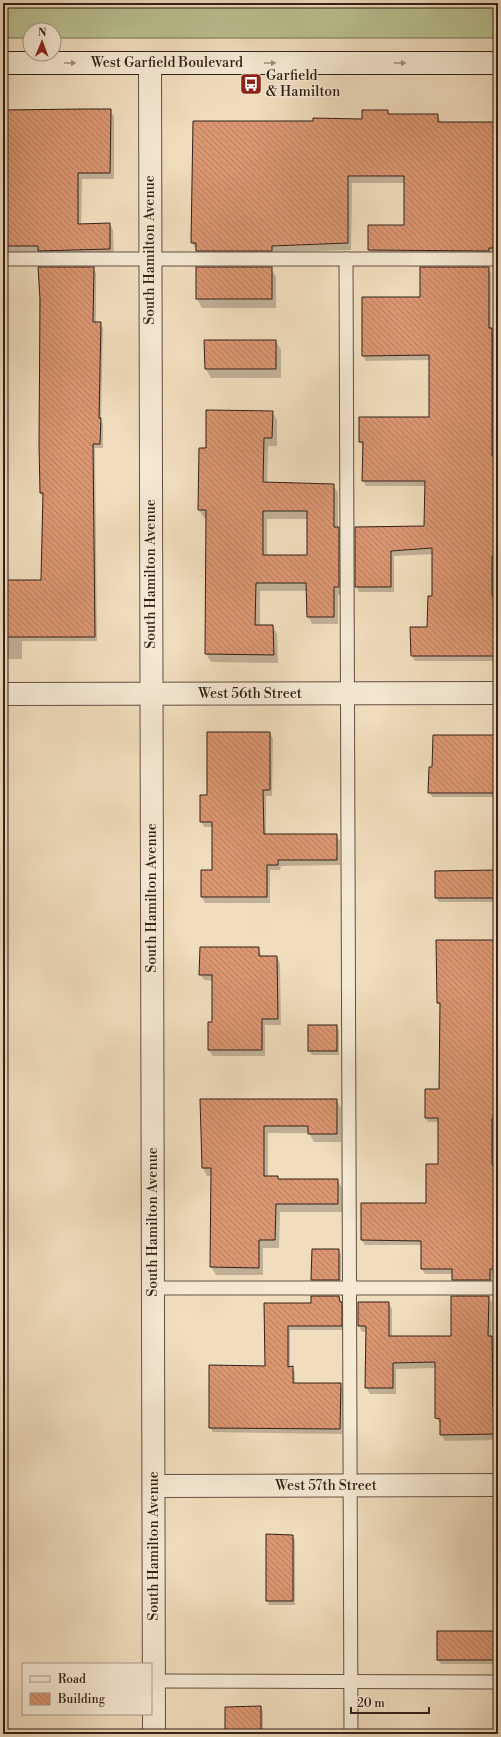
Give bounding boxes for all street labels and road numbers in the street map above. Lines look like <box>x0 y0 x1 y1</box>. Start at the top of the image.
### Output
street label: West Garfield Boulevard <box>90 54 243 72</box>
street label: South Hamilton Avenue <box>141 175 159 325</box>
street label: South Hamilton Avenue <box>142 499 160 649</box>
street label: West 56th Street <box>197 685 302 703</box>
street label: South Hamilton Avenue <box>143 823 161 973</box>
street label: South Hamilton Avenue <box>144 1147 162 1297</box>
street label: South Hamilton Avenue <box>145 1471 163 1621</box>
street label: West 57th Street <box>274 1477 377 1495</box>

